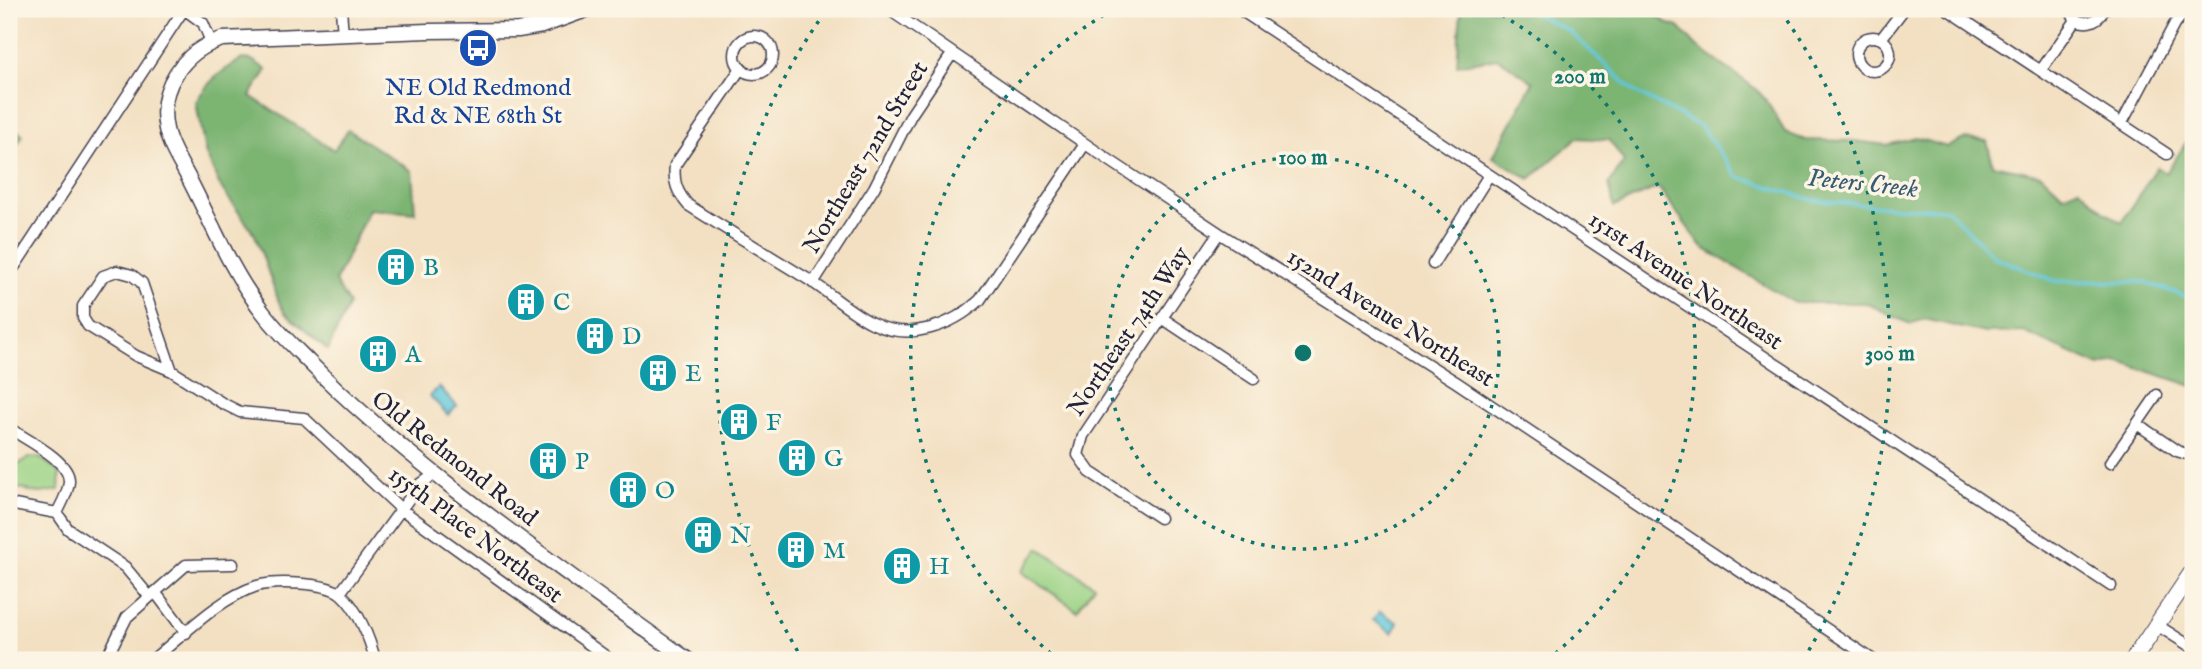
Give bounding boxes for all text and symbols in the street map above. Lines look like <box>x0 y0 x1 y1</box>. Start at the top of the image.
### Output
bus stop icon: NE Old Redmond Rd & NE 68th St <box>457 27 499 69</box>
street label: Northeast 72nd Street <box>797 56 936 260</box>
text: 200 m <box>1554 64 1606 91</box>
place label: NE Old Redmond Rd & NE 68th St <box>385 73 571 132</box>
text: 100 m <box>1278 145 1328 172</box>
water label: Peters Creek <box>1806 161 1920 206</box>
street label: 151st Avenue Northeast <box>1582 205 1788 358</box>
street label: Northeast 74th Way <box>1061 241 1198 423</box>
street label: 152nd Avenue Northeast <box>1281 242 1500 395</box>
building icon: B <box>375 246 417 288</box>
place label: B <box>423 253 439 284</box>
building icon: C <box>505 281 547 323</box>
place label: C <box>553 288 570 319</box>
building icon: D <box>574 315 616 357</box>
place label: D <box>622 322 641 353</box>
building icon: A <box>357 333 399 375</box>
place label: A <box>404 340 422 371</box>
centre of rings <box>1291 341 1315 365</box>
text: 300 m <box>1865 341 1915 368</box>
building icon: E <box>637 352 679 394</box>
place label: E <box>685 359 702 390</box>
street label: Old Redmond Road <box>365 385 544 534</box>
building icon: F <box>718 401 760 443</box>
place label: F <box>766 408 781 439</box>
building icon: G <box>776 437 818 479</box>
building icon: P <box>527 440 569 482</box>
place label: G <box>824 444 843 475</box>
place label: P <box>575 447 589 478</box>
street label: 155th Place Northeast <box>382 459 569 611</box>
building icon: O <box>607 469 649 511</box>
place label: O <box>655 476 675 507</box>
building icon: N <box>682 514 724 556</box>
place label: N <box>730 521 751 552</box>
building icon: M <box>775 529 817 571</box>
place label: M <box>823 536 846 567</box>
building icon: H <box>881 545 923 587</box>
place label: H <box>929 552 950 583</box>

